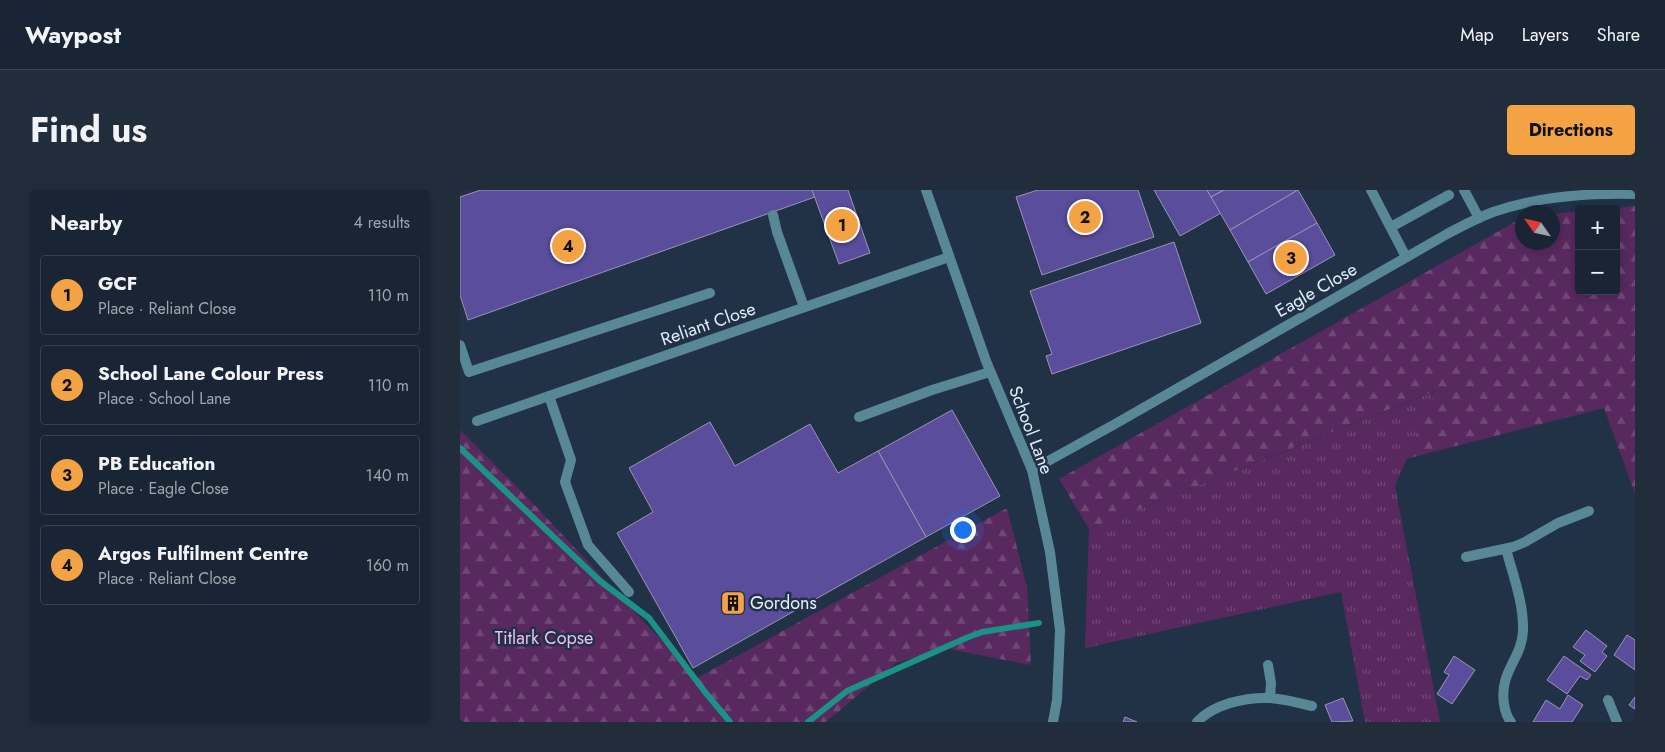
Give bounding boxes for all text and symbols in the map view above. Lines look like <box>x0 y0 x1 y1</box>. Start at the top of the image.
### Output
text: Waypost <box>25 17 121 52</box>
text: Map <box>1460 22 1494 48</box>
text: Layers <box>1522 22 1569 48</box>
text: Share <box>1597 22 1640 48</box>
text: Find us <box>30 105 147 155</box>
button: Directions <box>1507 105 1635 155</box>
pin: 2 <box>1069 198 1101 236</box>
north arrow <box>1515 205 1560 250</box>
map controls <box>1575 205 1620 295</box>
button: + <box>1575 205 1620 250</box>
pin: 1 <box>826 206 858 244</box>
text: Nearby <box>50 208 122 238</box>
text: 4 results <box>354 211 410 234</box>
pin: 4 <box>552 227 584 265</box>
pin: 3 <box>1275 239 1307 277</box>
button: − <box>1575 250 1620 295</box>
street label: Eagle Close <box>1270 256 1362 324</box>
text: GCF <box>98 270 137 297</box>
text: 1 <box>63 284 71 307</box>
text: 110 m <box>368 284 409 307</box>
street label: Reliant Close <box>657 296 759 352</box>
text: Place · Reliant Close <box>98 297 236 320</box>
text: School Lane Colour Press <box>98 360 324 387</box>
text: 2 <box>62 374 72 397</box>
text: 110 m <box>368 374 409 397</box>
street label: School Lane <box>1002 382 1060 478</box>
text: Place · School Lane <box>98 387 231 410</box>
text: PB Education <box>98 450 215 477</box>
text: 3 <box>62 464 72 487</box>
text: 140 m <box>366 464 409 487</box>
text: Place · Eagle Close <box>98 477 229 500</box>
your location <box>950 517 976 543</box>
text: Argos Fulfilment Centre <box>98 540 308 567</box>
text: 4 <box>61 554 73 577</box>
text: 160 m <box>366 554 409 577</box>
text: Place · Reliant Close <box>98 567 236 590</box>
building icon: Gordons <box>720 590 746 616</box>
place label: Gordons <box>750 590 817 616</box>
park label: Titlark Copse <box>495 625 593 651</box>

